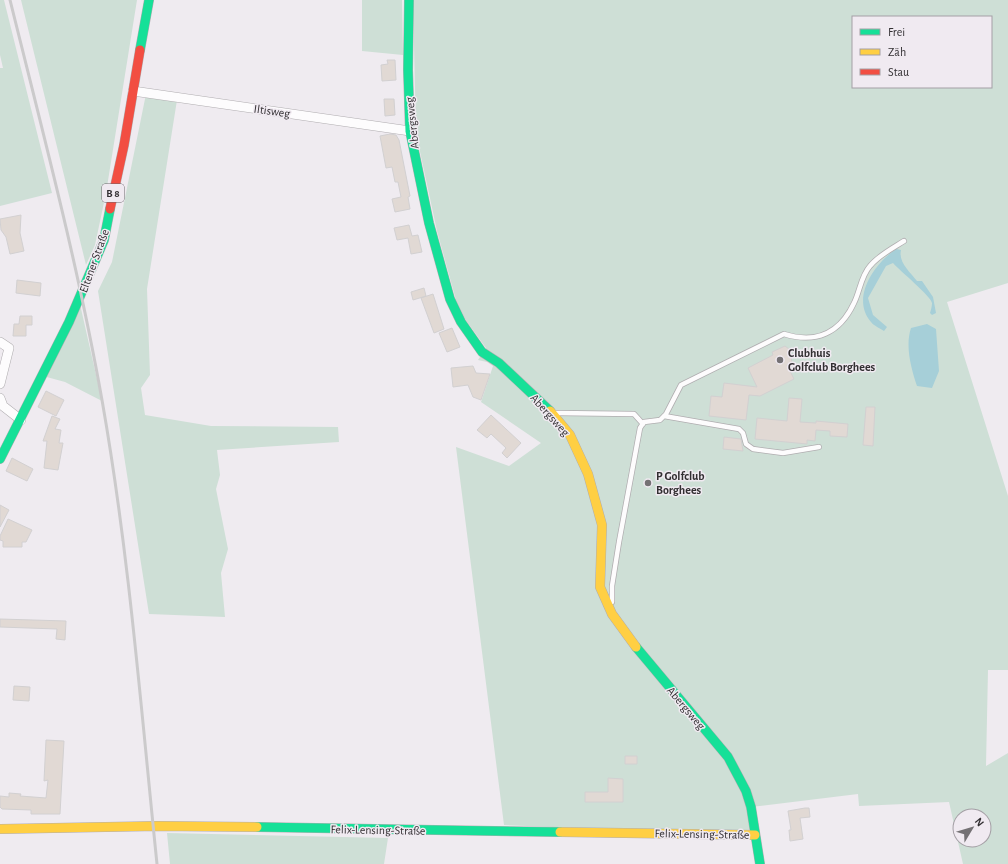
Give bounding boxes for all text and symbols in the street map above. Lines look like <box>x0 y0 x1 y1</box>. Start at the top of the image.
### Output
legend <box>852 16 992 88</box>
text: Frei <box>888 26 905 38</box>
text: Zäh <box>888 46 906 58</box>
text: Stau <box>888 66 909 78</box>
street label: Abergsweg <box>403 96 421 149</box>
street label: Iltisweg <box>253 103 291 120</box>
road number: B 8 <box>102 184 124 202</box>
street label: Eltener Straße <box>77 228 111 294</box>
place label: Clubhuis Golfclub Borghees <box>788 347 876 373</box>
marker: Clubhuis Golfclub Borghees <box>775 355 785 365</box>
street label: Abergsweg <box>528 392 572 438</box>
place label: P Golfclub Borghees <box>656 470 705 496</box>
marker: P Golfclub Borghees <box>643 478 653 488</box>
street label: Abergsweg <box>665 684 707 732</box>
north arrow <box>952 808 992 848</box>
text: N <box>973 816 986 829</box>
street label: Felix-Lensing-Straße <box>330 823 426 837</box>
street label: Felix-Lensing-Straße <box>654 827 750 841</box>

